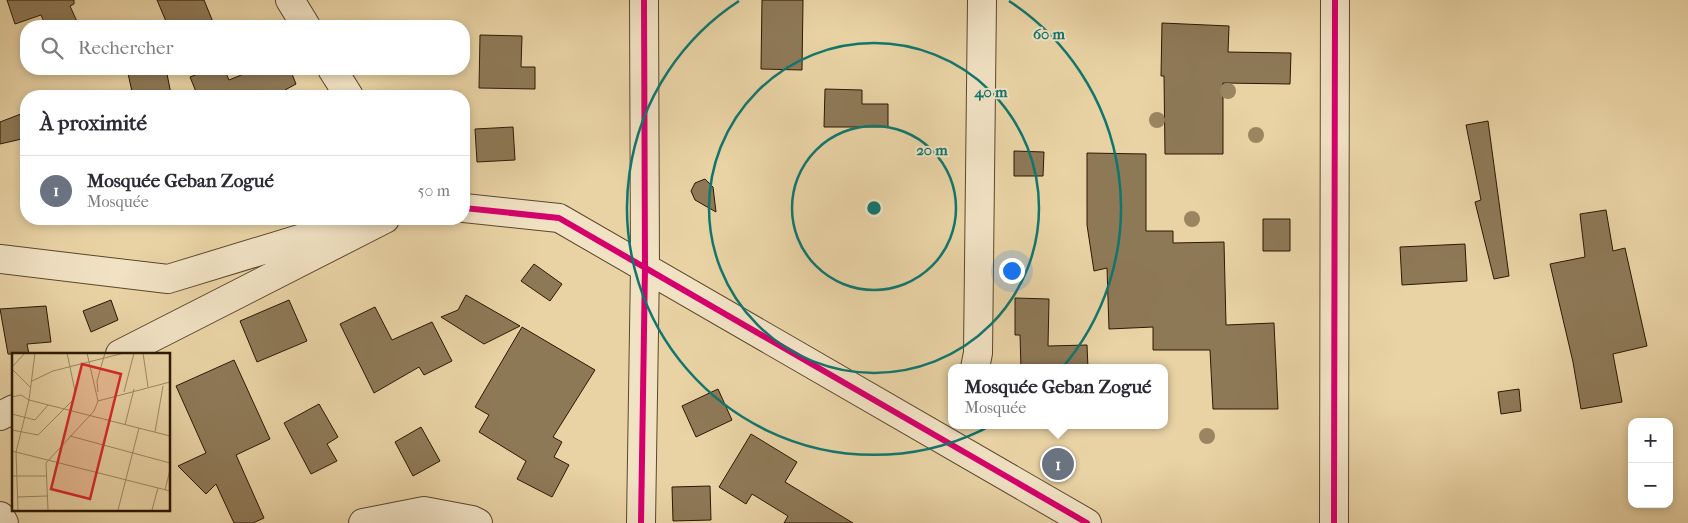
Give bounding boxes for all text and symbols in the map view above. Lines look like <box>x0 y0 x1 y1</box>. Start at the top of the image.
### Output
search box <box>20 20 470 75</box>
text: 60 m <box>1033 25 1066 43</box>
icon: search <box>38 34 66 62</box>
text: Rechercher <box>78 37 174 59</box>
text: 40 m <box>974 83 1008 101</box>
text: À proximité <box>40 111 147 135</box>
text: 20 m <box>916 141 948 159</box>
text: Mosquée Geban Zogué <box>87 170 274 192</box>
text: 1 <box>53 181 59 200</box>
text: 50 m <box>418 181 450 200</box>
text: Mosquée <box>87 192 149 211</box>
centre of rings <box>865 199 883 217</box>
your location <box>999 258 1025 284</box>
inset map <box>12 353 170 510</box>
popup <box>948 364 1168 429</box>
text: Mosquée Geban Zogué <box>965 376 1151 398</box>
text: Mosquée <box>965 398 1026 417</box>
map controls <box>1628 418 1673 508</box>
button: + <box>1628 418 1673 463</box>
pin: 1 <box>1042 445 1074 483</box>
button: − <box>1628 463 1673 508</box>

